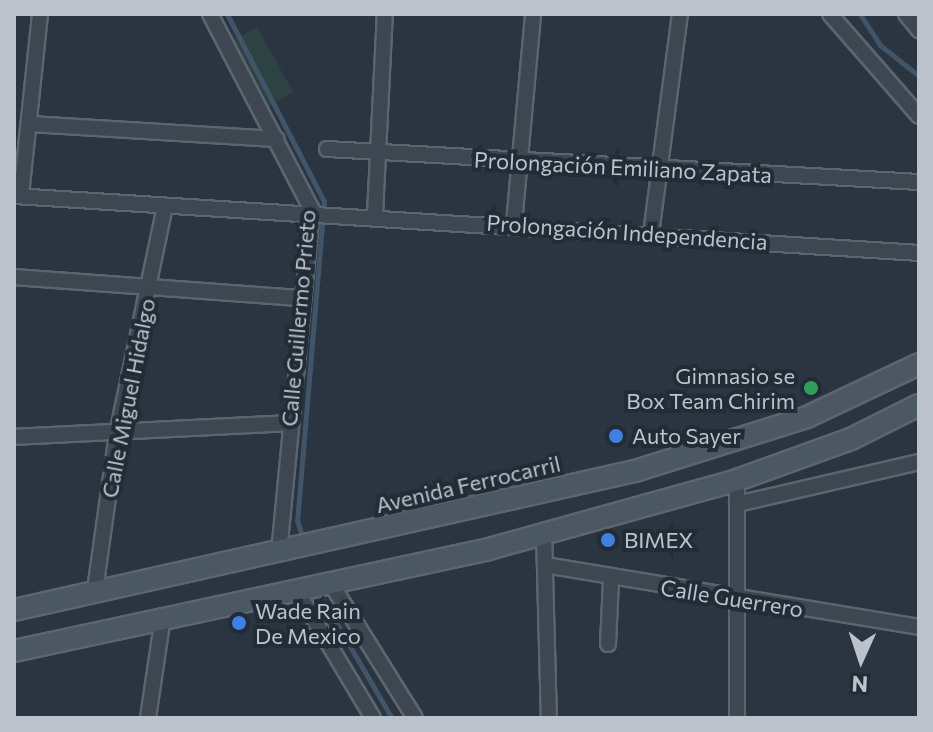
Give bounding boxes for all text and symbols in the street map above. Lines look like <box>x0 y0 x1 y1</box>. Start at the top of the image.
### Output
street label: Prolongación Emiliano Zapata <box>473 146 773 188</box>
street label: Calle Guillermo Prieto <box>275 209 321 427</box>
street label: Prolongación Independencia <box>486 209 768 255</box>
street label: Calle Miguel Hidalgo <box>96 296 160 500</box>
place label: Gimnasio se Box Team Chirim <box>626 362 795 414</box>
marker: Gimnasio se Box Team Chirim <box>802 379 820 397</box>
place label: Auto Sayer <box>632 423 741 449</box>
marker: Auto Sayer <box>607 427 625 445</box>
street label: Avenida Ferrocarril <box>373 450 563 518</box>
place label: BIMEX <box>624 527 693 553</box>
marker: BIMEX <box>599 531 617 549</box>
street label: Calle Guerrero <box>659 574 805 622</box>
place label: Wade Rain De Mexico <box>255 597 361 648</box>
marker: Wade Rain De Mexico <box>230 614 248 632</box>
north arrow <box>821 620 901 700</box>
text: N <box>851 671 869 698</box>

